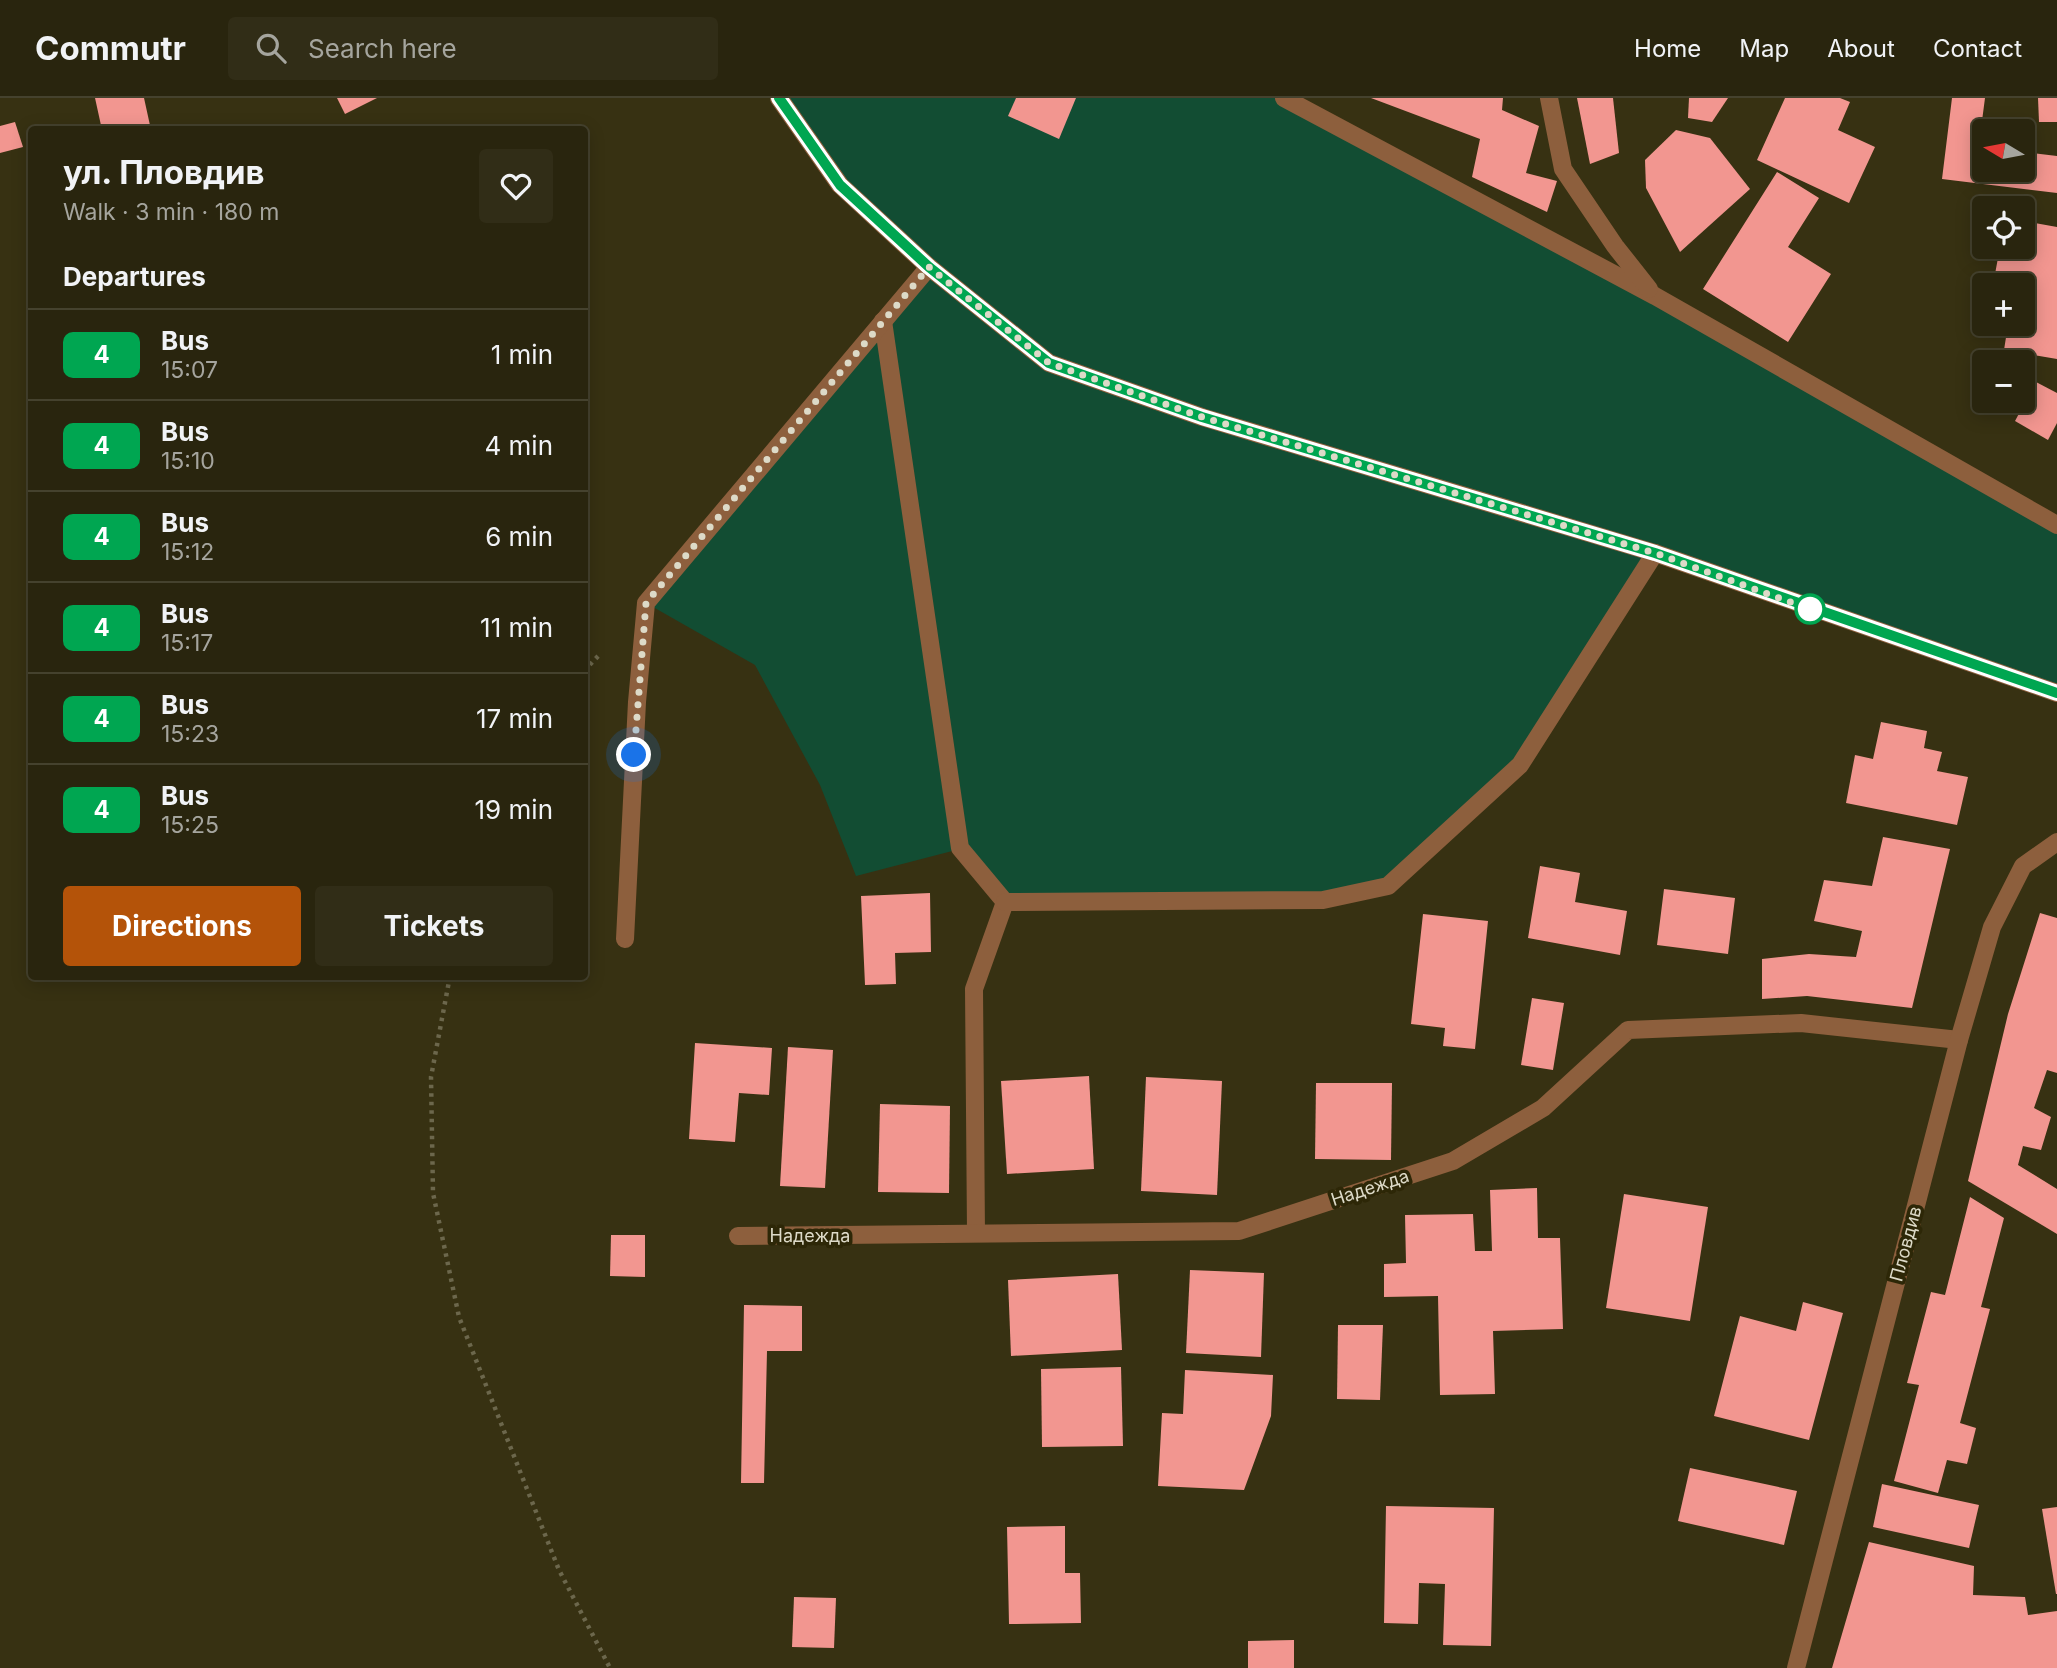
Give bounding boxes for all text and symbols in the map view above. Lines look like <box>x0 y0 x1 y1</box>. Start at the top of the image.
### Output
search box <box>228 17 718 80</box>
text: Commutr <box>35 28 186 68</box>
icon: search <box>252 29 290 67</box>
text: Search here <box>308 33 457 64</box>
text: Home <box>1634 34 1701 63</box>
text: Map <box>1739 34 1789 63</box>
text: About <box>1827 34 1895 63</box>
text: Contact <box>1933 34 2022 63</box>
north arrow <box>1972 119 2035 182</box>
map controls <box>1972 119 2035 413</box>
button: heart <box>479 149 553 223</box>
text: ул. Пловдив <box>63 152 265 192</box>
button: locate <box>1972 196 2035 259</box>
text: Walk · 3 min · 180 m <box>63 198 279 226</box>
text: Departures <box>63 261 206 292</box>
button: + <box>1972 273 2035 336</box>
text: Bus <box>161 325 209 356</box>
text: 1 min <box>491 339 553 370</box>
text: 4 <box>93 340 110 369</box>
button: − <box>1972 350 2035 413</box>
text: 15:07 <box>161 356 218 384</box>
text: Bus <box>161 416 209 447</box>
text: 4 min <box>484 430 553 461</box>
text: 4 <box>93 431 110 460</box>
text: 15:10 <box>161 447 215 475</box>
text: Bus <box>161 507 209 538</box>
text: 6 min <box>485 521 553 552</box>
text: 4 <box>93 522 110 551</box>
text: 15:12 <box>161 538 214 566</box>
unlabelled marker <box>1795 594 1825 624</box>
text: Bus <box>161 598 209 629</box>
text: 11 min <box>480 612 553 643</box>
text: 4 <box>93 613 110 642</box>
text: 15:17 <box>161 629 213 657</box>
text: Bus <box>161 689 209 720</box>
text: 17 min <box>476 703 553 734</box>
text: 4 <box>93 704 110 733</box>
text: 15:23 <box>161 720 219 748</box>
your location <box>616 737 651 772</box>
text: Bus <box>161 780 209 811</box>
text: 19 min <box>475 794 553 825</box>
text: 4 <box>93 795 110 824</box>
text: 15:25 <box>161 811 219 839</box>
button: Directions <box>63 886 301 966</box>
button: Tickets <box>315 886 553 966</box>
street label: Надежда <box>1328 1165 1412 1210</box>
street label: Пловдив <box>1885 1204 1926 1284</box>
street label: Надежда <box>770 1225 850 1246</box>

